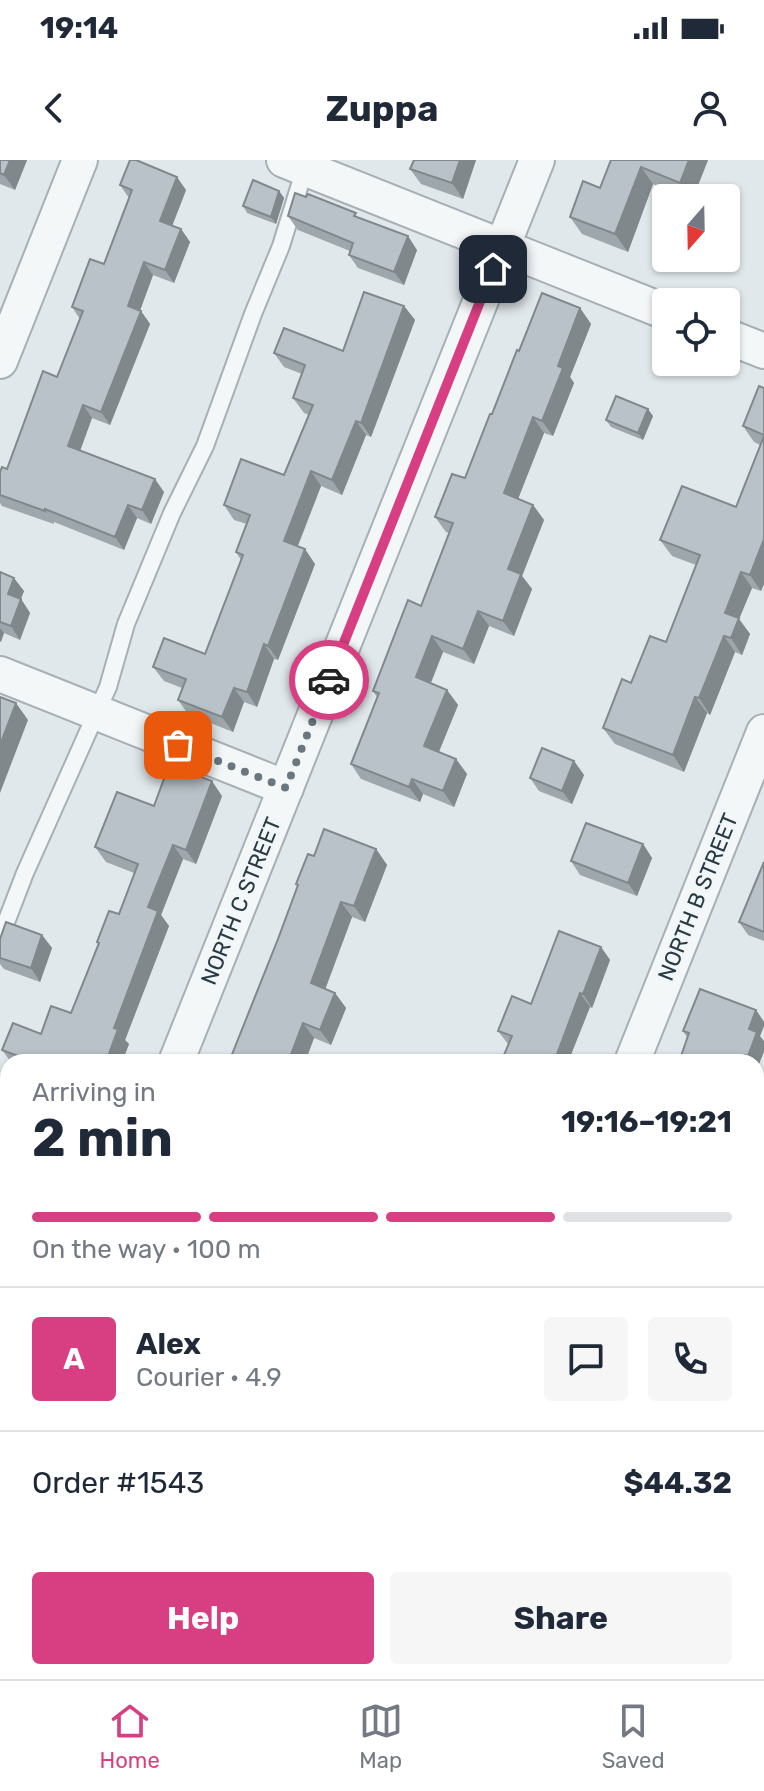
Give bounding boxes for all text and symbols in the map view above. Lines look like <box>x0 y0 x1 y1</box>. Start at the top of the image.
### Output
text: 19:14 <box>40 10 118 46</box>
icon: back <box>32 86 76 130</box>
icon: person <box>688 86 732 130</box>
text: Zuppa <box>326 87 438 130</box>
north arrow <box>652 184 740 272</box>
map controls <box>652 184 740 376</box>
pin <box>459 235 527 303</box>
icon: home <box>471 247 515 291</box>
button: locate <box>652 288 740 376</box>
courier <box>289 640 369 720</box>
icon: car <box>307 658 351 702</box>
pin <box>144 711 212 779</box>
icon: bag <box>156 723 200 767</box>
street label: NORTH B STREET <box>652 809 744 985</box>
street label: NORTH C STREET <box>195 813 287 989</box>
text: Arriving in <box>32 1077 156 1108</box>
text: 19:16–19:21 <box>561 1104 732 1140</box>
text: 2 min <box>32 1107 173 1169</box>
text: On the way · 100 m <box>32 1234 261 1265</box>
button: chat <box>544 1317 628 1401</box>
button: phone <box>648 1317 732 1401</box>
text: Alex <box>136 1326 201 1362</box>
text: A <box>63 1341 85 1377</box>
text: Courier · 4.9 <box>136 1362 282 1393</box>
text: Order #1543 <box>32 1465 204 1501</box>
text: $44.32 <box>623 1465 732 1501</box>
button: Help <box>32 1572 374 1664</box>
button: Share <box>390 1572 732 1664</box>
tab: Home <box>99 1699 160 1774</box>
tab: Map <box>359 1699 403 1774</box>
tab: Saved <box>602 1699 664 1774</box>

